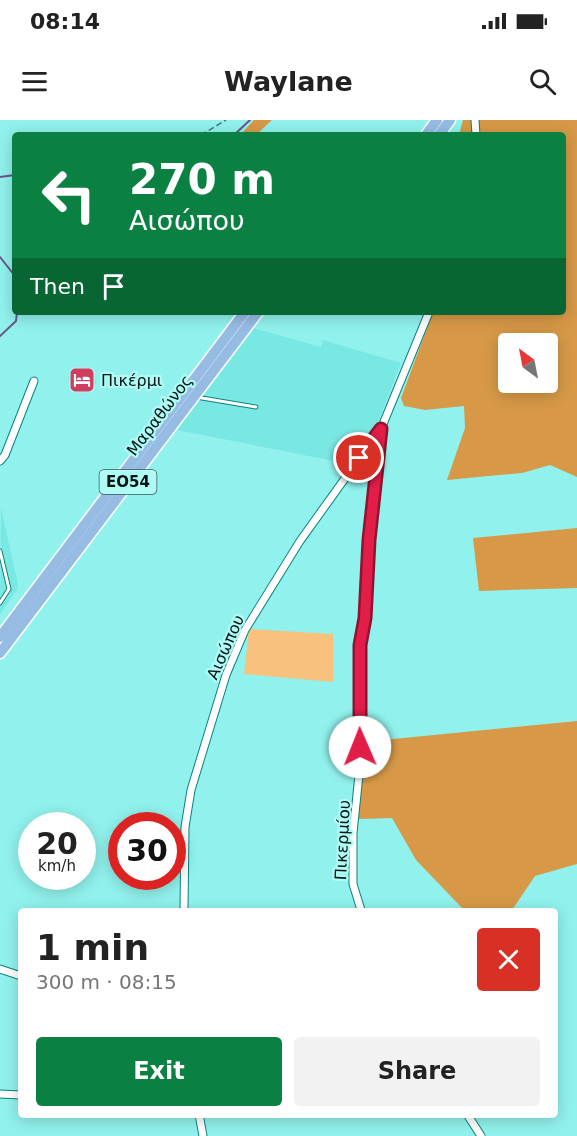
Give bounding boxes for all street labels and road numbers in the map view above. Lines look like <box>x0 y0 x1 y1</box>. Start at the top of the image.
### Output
street label: Μαραθώνος <box>123 371 196 459</box>
road number: ΕΟ54 <box>100 470 156 494</box>
street label: Αισώπου <box>203 612 248 682</box>
street label: Πικερμίου <box>331 799 354 881</box>

